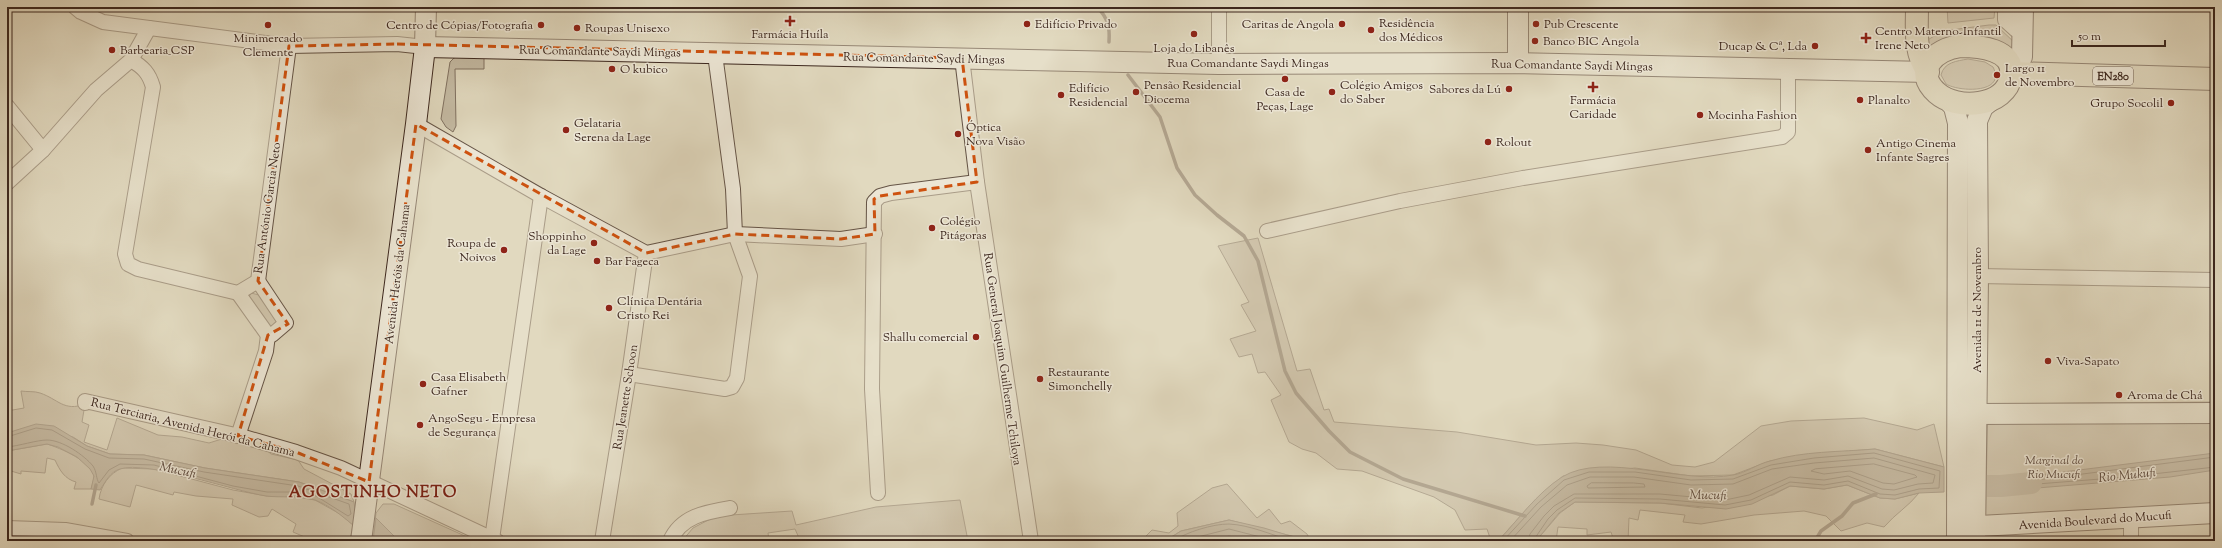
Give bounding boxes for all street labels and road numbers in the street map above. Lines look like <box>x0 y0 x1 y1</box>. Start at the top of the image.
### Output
street label: Rua Comandante Saydi Mingas <box>519 42 681 62</box>
street label: Rua Comandante Saydi Mingas <box>843 49 1005 69</box>
street label: Rua Comandante Saydi Mingas <box>1167 55 1329 73</box>
street label: Rua Comandante Saydi Mingas <box>1491 56 1653 76</box>
road number: EN280 <box>2093 67 2133 85</box>
street label: Rua António Garcia Neto <box>250 141 286 275</box>
street label: Avenida Heróis da Cahama <box>380 203 416 345</box>
street label: Avenida 11 de Novembro <box>1969 247 1987 373</box>
street label: Rua General Joaquim Guilherme Tchiloya <box>978 252 1026 467</box>
street label: Rua Jeanette Schoon <box>609 343 643 451</box>
street label: Rua Terciaria, Avenida Herói da Cahama <box>89 394 297 462</box>
street label: Avenida Boulevard do Mucufi <box>2018 507 2173 535</box>

